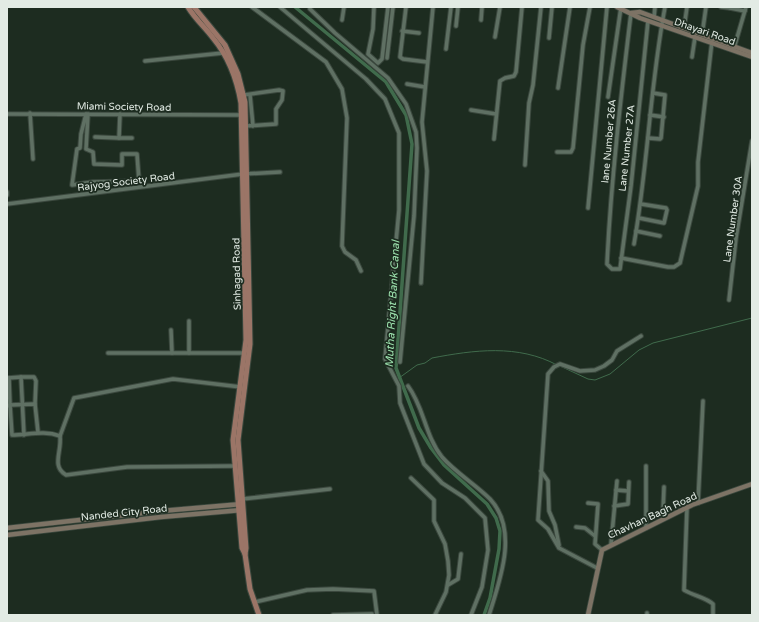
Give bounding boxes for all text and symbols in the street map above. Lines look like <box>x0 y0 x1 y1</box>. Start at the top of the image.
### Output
street label: Dhayari Road <box>672 16 737 48</box>
street label: lane Number 26A <box>599 99 619 183</box>
street label: Miami Society Road <box>77 100 171 114</box>
street label: Lane Number 27A <box>616 104 638 192</box>
street label: Rajyog Society Road <box>77 170 176 194</box>
street label: Lane Number 30A <box>721 175 745 263</box>
street label: Sinhagad Road <box>230 238 244 310</box>
water label: Mutha Right Bank Canal <box>383 239 402 368</box>
street label: Chavhan Bagh Road <box>606 490 699 542</box>
street label: Nanded City Road <box>80 502 168 524</box>

